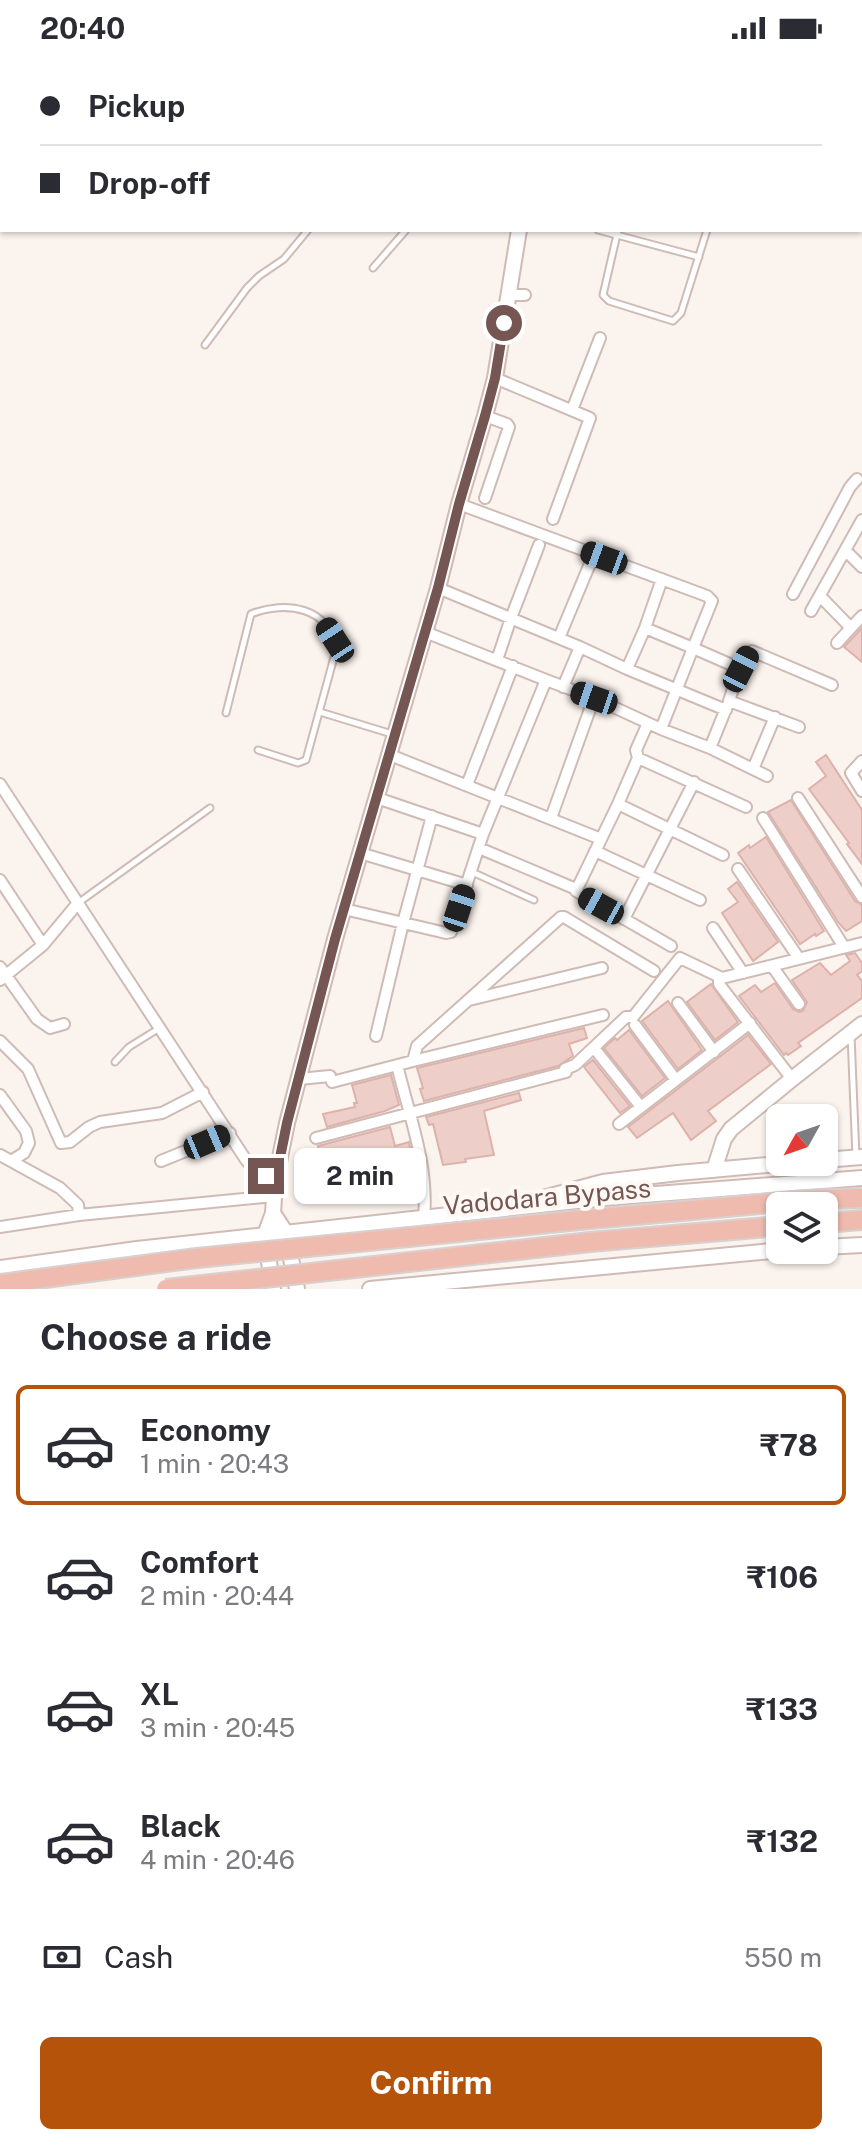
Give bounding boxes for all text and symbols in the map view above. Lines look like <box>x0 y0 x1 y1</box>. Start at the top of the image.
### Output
text: 20:40 <box>40 10 125 46</box>
text: Pickup <box>88 88 185 124</box>
text: Drop-off <box>88 165 210 201</box>
route start <box>486 305 522 341</box>
car <box>577 539 631 577</box>
car <box>312 613 358 667</box>
car <box>719 642 763 696</box>
car <box>567 679 621 717</box>
car <box>440 881 478 935</box>
car <box>574 884 628 928</box>
north arrow <box>766 1104 838 1176</box>
map controls <box>766 1104 838 1264</box>
car <box>180 1122 234 1162</box>
callout: 2 min <box>294 1148 426 1204</box>
route end <box>248 1158 284 1194</box>
text: 2 min <box>326 1160 394 1191</box>
street label: Vadodara Bypass <box>442 1172 652 1221</box>
button: layers <box>766 1192 838 1264</box>
text: Choose a ride <box>40 1316 272 1358</box>
icon: car <box>44 1409 116 1481</box>
text: Economy <box>140 1412 271 1448</box>
text: ₹78 <box>760 1427 818 1463</box>
text: 1 min · 20:43 <box>140 1448 289 1479</box>
icon: car <box>44 1541 116 1613</box>
text: Comfort <box>140 1544 259 1580</box>
text: ₹106 <box>747 1559 818 1595</box>
text: 2 min · 20:44 <box>140 1580 294 1611</box>
icon: car <box>44 1673 116 1745</box>
text: XL <box>140 1676 179 1712</box>
text: ₹133 <box>746 1691 818 1727</box>
text: 3 min · 20:45 <box>140 1712 295 1743</box>
icon: car <box>44 1805 116 1877</box>
text: Black <box>140 1808 221 1844</box>
text: ₹132 <box>747 1823 818 1859</box>
text: 4 min · 20:46 <box>140 1844 295 1875</box>
icon: cash <box>40 1935 84 1979</box>
text: Cash <box>104 1939 173 1975</box>
text: 550 m <box>744 1942 822 1973</box>
button: Confirm <box>40 2037 822 2129</box>

